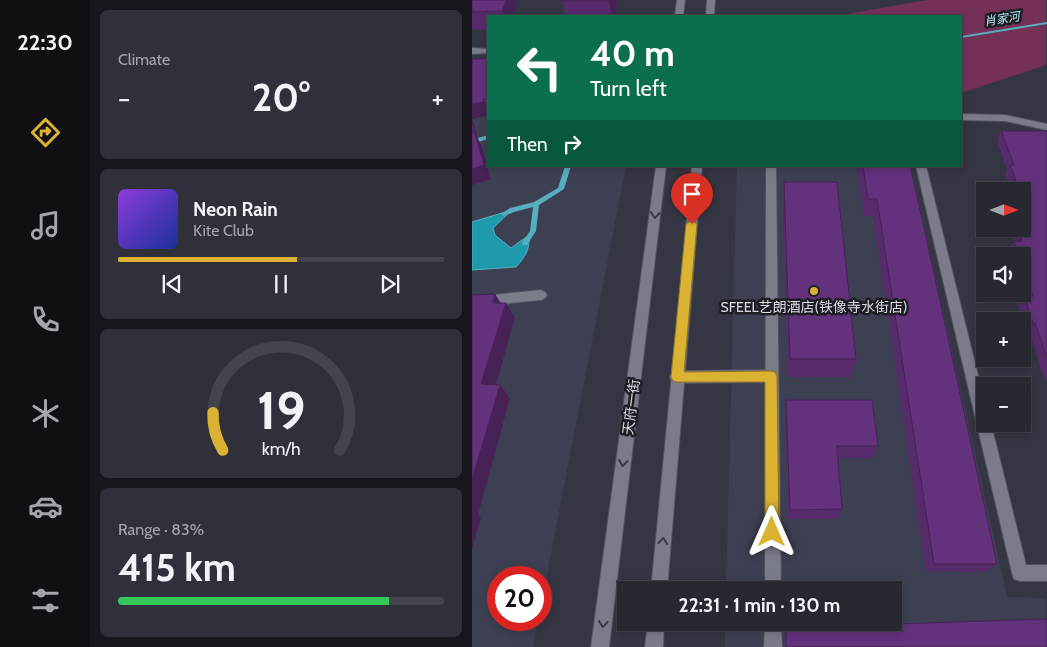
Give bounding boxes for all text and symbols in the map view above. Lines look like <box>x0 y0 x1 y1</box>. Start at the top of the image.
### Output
water label: 肖家河 <box>983 8 1023 29</box>
text: 22:30 <box>17 29 73 56</box>
text: 40 m <box>590 32 675 75</box>
icon: left <box>507 35 572 100</box>
text: Climate <box>118 50 170 69</box>
text: 20° <box>252 74 310 121</box>
text: Turn left <box>590 75 667 102</box>
text: − <box>118 81 130 115</box>
text: + <box>432 81 444 115</box>
icon: directions <box>28 115 63 150</box>
icon: right <box>558 130 586 158</box>
text: Then <box>507 133 548 156</box>
pin <box>671 173 713 224</box>
icon: arrive <box>678 180 706 208</box>
north arrow <box>976 182 1031 238</box>
map controls <box>976 182 1031 432</box>
text: Neon Rain <box>193 198 278 221</box>
icon: music <box>28 208 63 243</box>
one-way arrow <box>650 211 661 219</box>
text: Kite Club <box>193 221 254 240</box>
button: sound <box>976 247 1031 302</box>
icon: previous <box>158 270 186 298</box>
icon: pause <box>267 270 295 298</box>
icon: next <box>376 270 404 298</box>
marker: SFEEL艺朗酒店(铁像寺水街店) <box>808 285 820 297</box>
place label: SFEEL艺朗酒店(铁像寺水街店) <box>721 298 907 316</box>
icon: phone <box>28 302 63 337</box>
button: + <box>976 312 1031 367</box>
button: − <box>976 377 1031 432</box>
street label: 天府一街 <box>619 378 643 436</box>
text: 19 <box>257 379 305 442</box>
icon: climate <box>28 396 63 431</box>
text: km/h <box>261 438 301 459</box>
one-way arrow <box>619 458 629 467</box>
icon: car <box>28 489 63 524</box>
position arrow <box>745 505 797 557</box>
text: Range · 83% <box>118 520 204 539</box>
one-way arrow <box>657 537 668 545</box>
text: 415 km <box>118 544 236 591</box>
speed limit sign: 20 <box>487 566 552 631</box>
icon: filters <box>28 583 63 618</box>
text: 22:31 · 1 min · 130 m <box>679 594 840 617</box>
one-way arrow <box>598 620 609 628</box>

